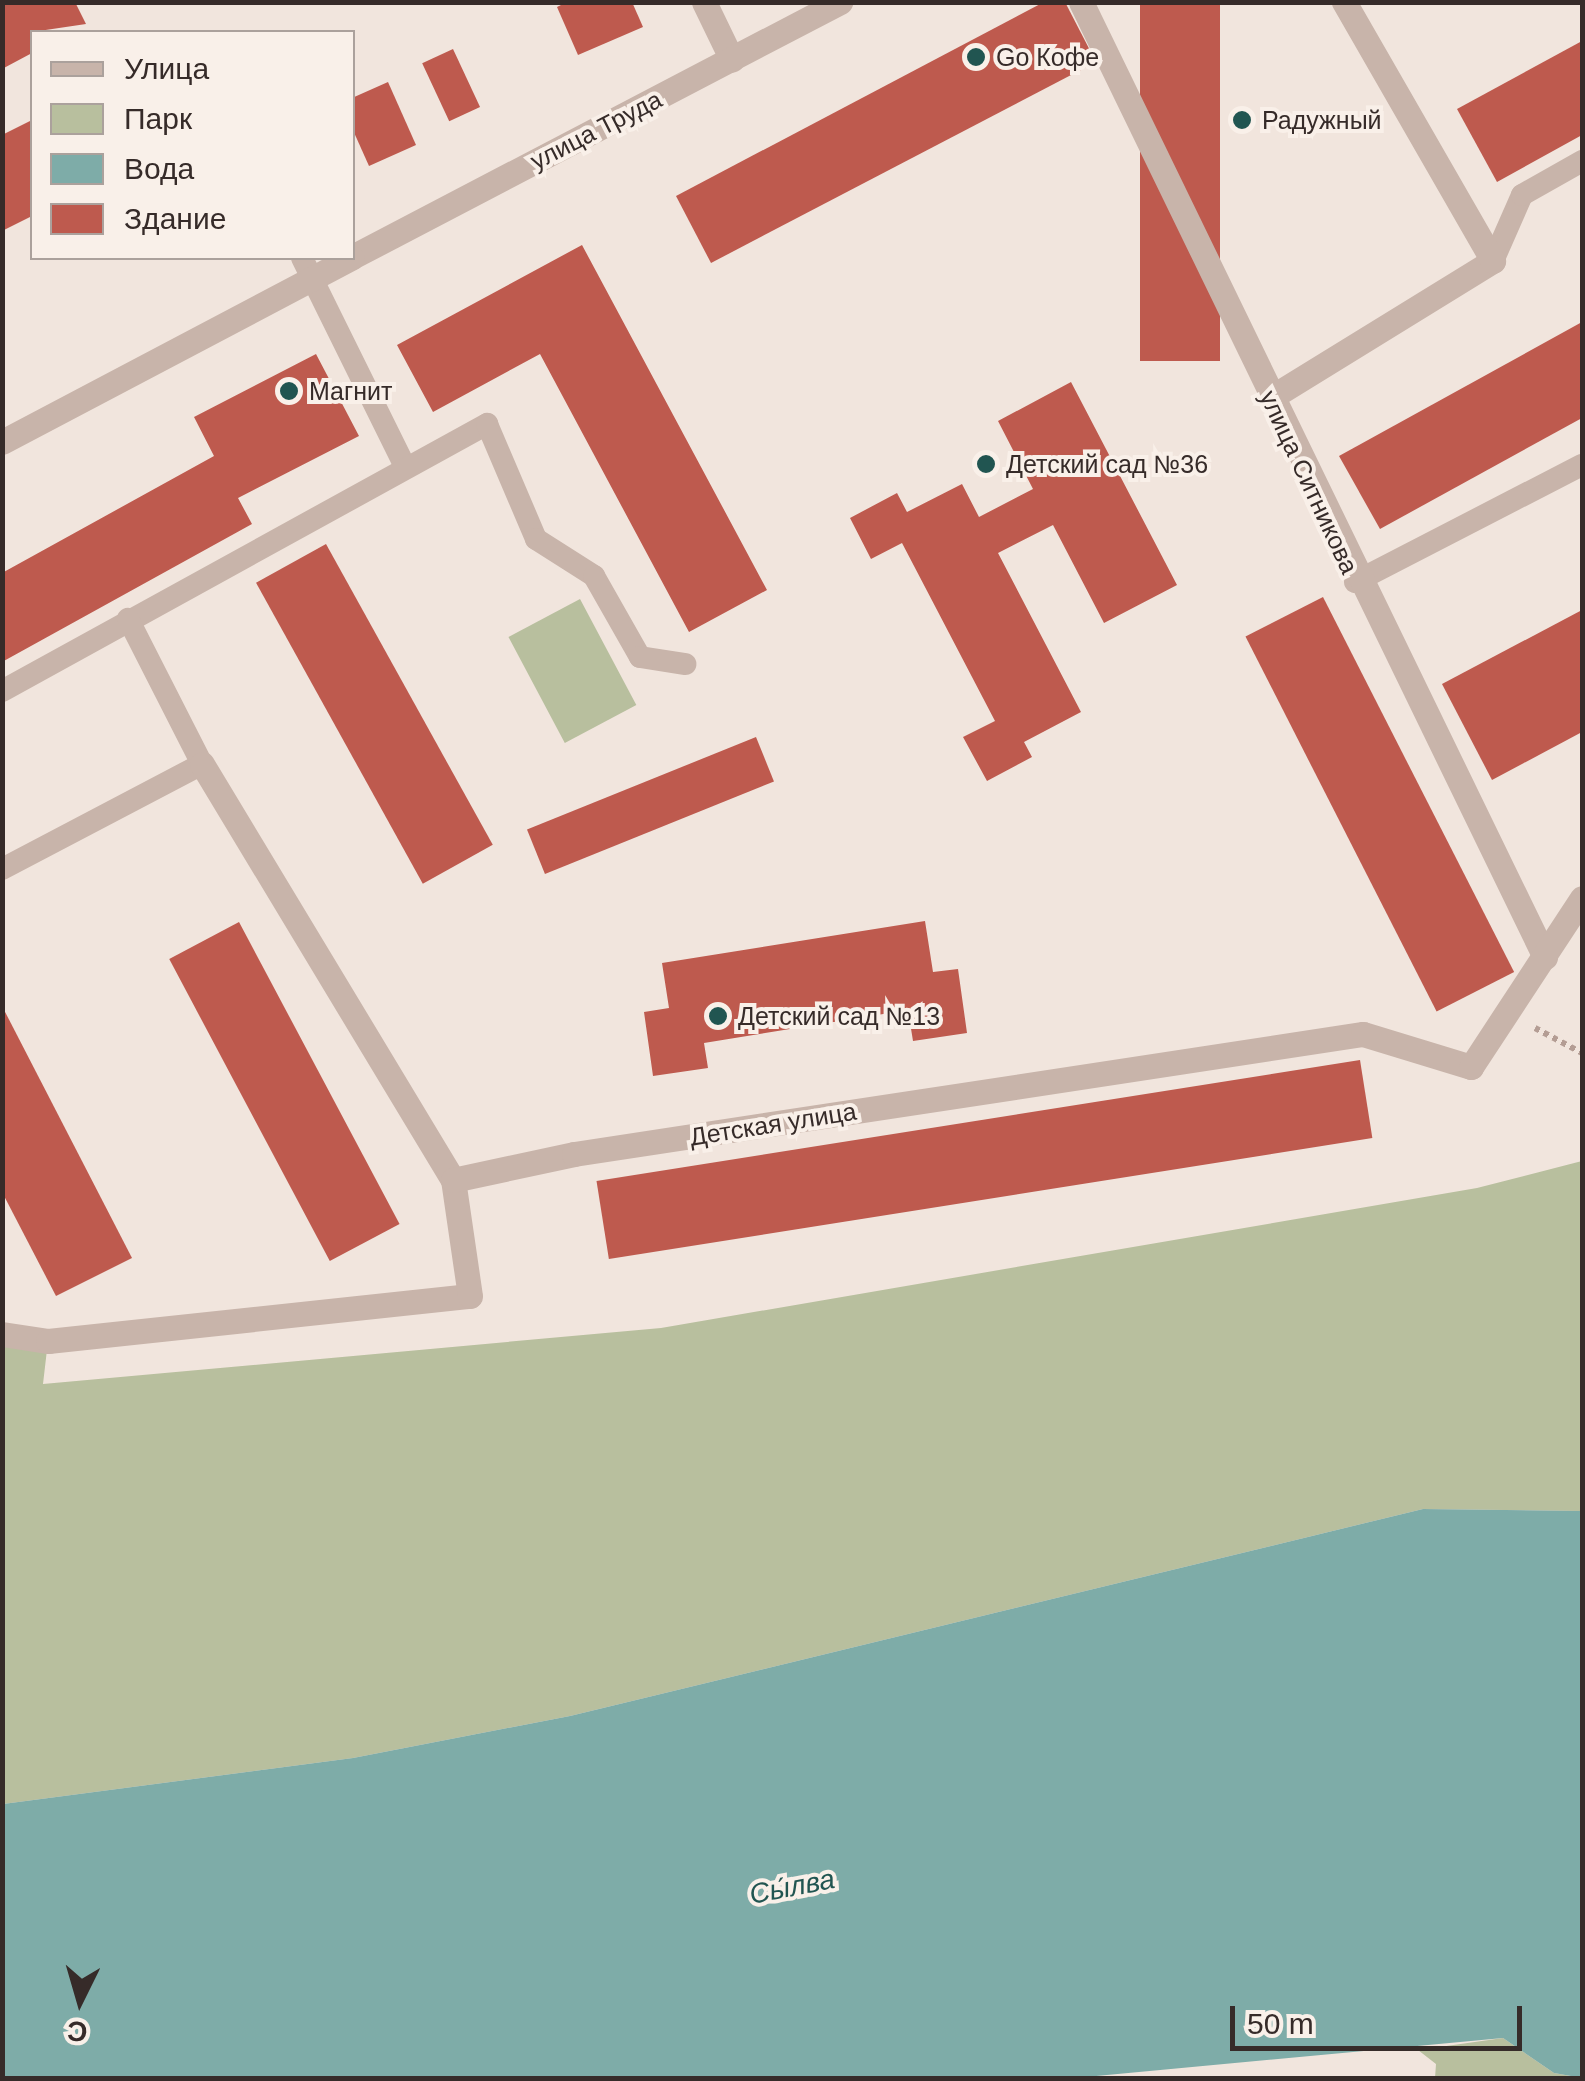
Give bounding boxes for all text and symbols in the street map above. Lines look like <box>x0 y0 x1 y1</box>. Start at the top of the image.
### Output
legend <box>30 30 355 260</box>
place label: Go Кофе <box>996 42 1099 72</box>
marker: Go Кофе <box>965 46 987 68</box>
text: Улица <box>124 52 209 85</box>
street label: улица Труда <box>525 84 667 176</box>
text: Парк <box>124 102 192 135</box>
place label: Радужный <box>1262 105 1382 135</box>
marker: Радужный <box>1231 109 1253 131</box>
text: Вода <box>124 152 194 185</box>
text: Здание <box>124 202 226 235</box>
place label: Магнит <box>309 376 392 406</box>
marker: Магнит <box>278 380 300 402</box>
street label: улица Ситникова <box>1253 386 1365 578</box>
place label: Детский сад №36 <box>1006 449 1208 479</box>
marker: Детский сад №36 <box>975 453 997 475</box>
place label: Детский сад №13 <box>738 1001 940 1031</box>
marker: Детский сад №13 <box>707 1005 729 1027</box>
street label: Детская улица <box>688 1096 858 1152</box>
water label: Сы́лва <box>746 1862 838 1912</box>
north arrow <box>30 1951 130 2051</box>
scale bar <box>1235 1986 1528 2048</box>
text: 50 m <box>1247 2007 1314 2040</box>
text: С <box>66 2015 89 2048</box>

